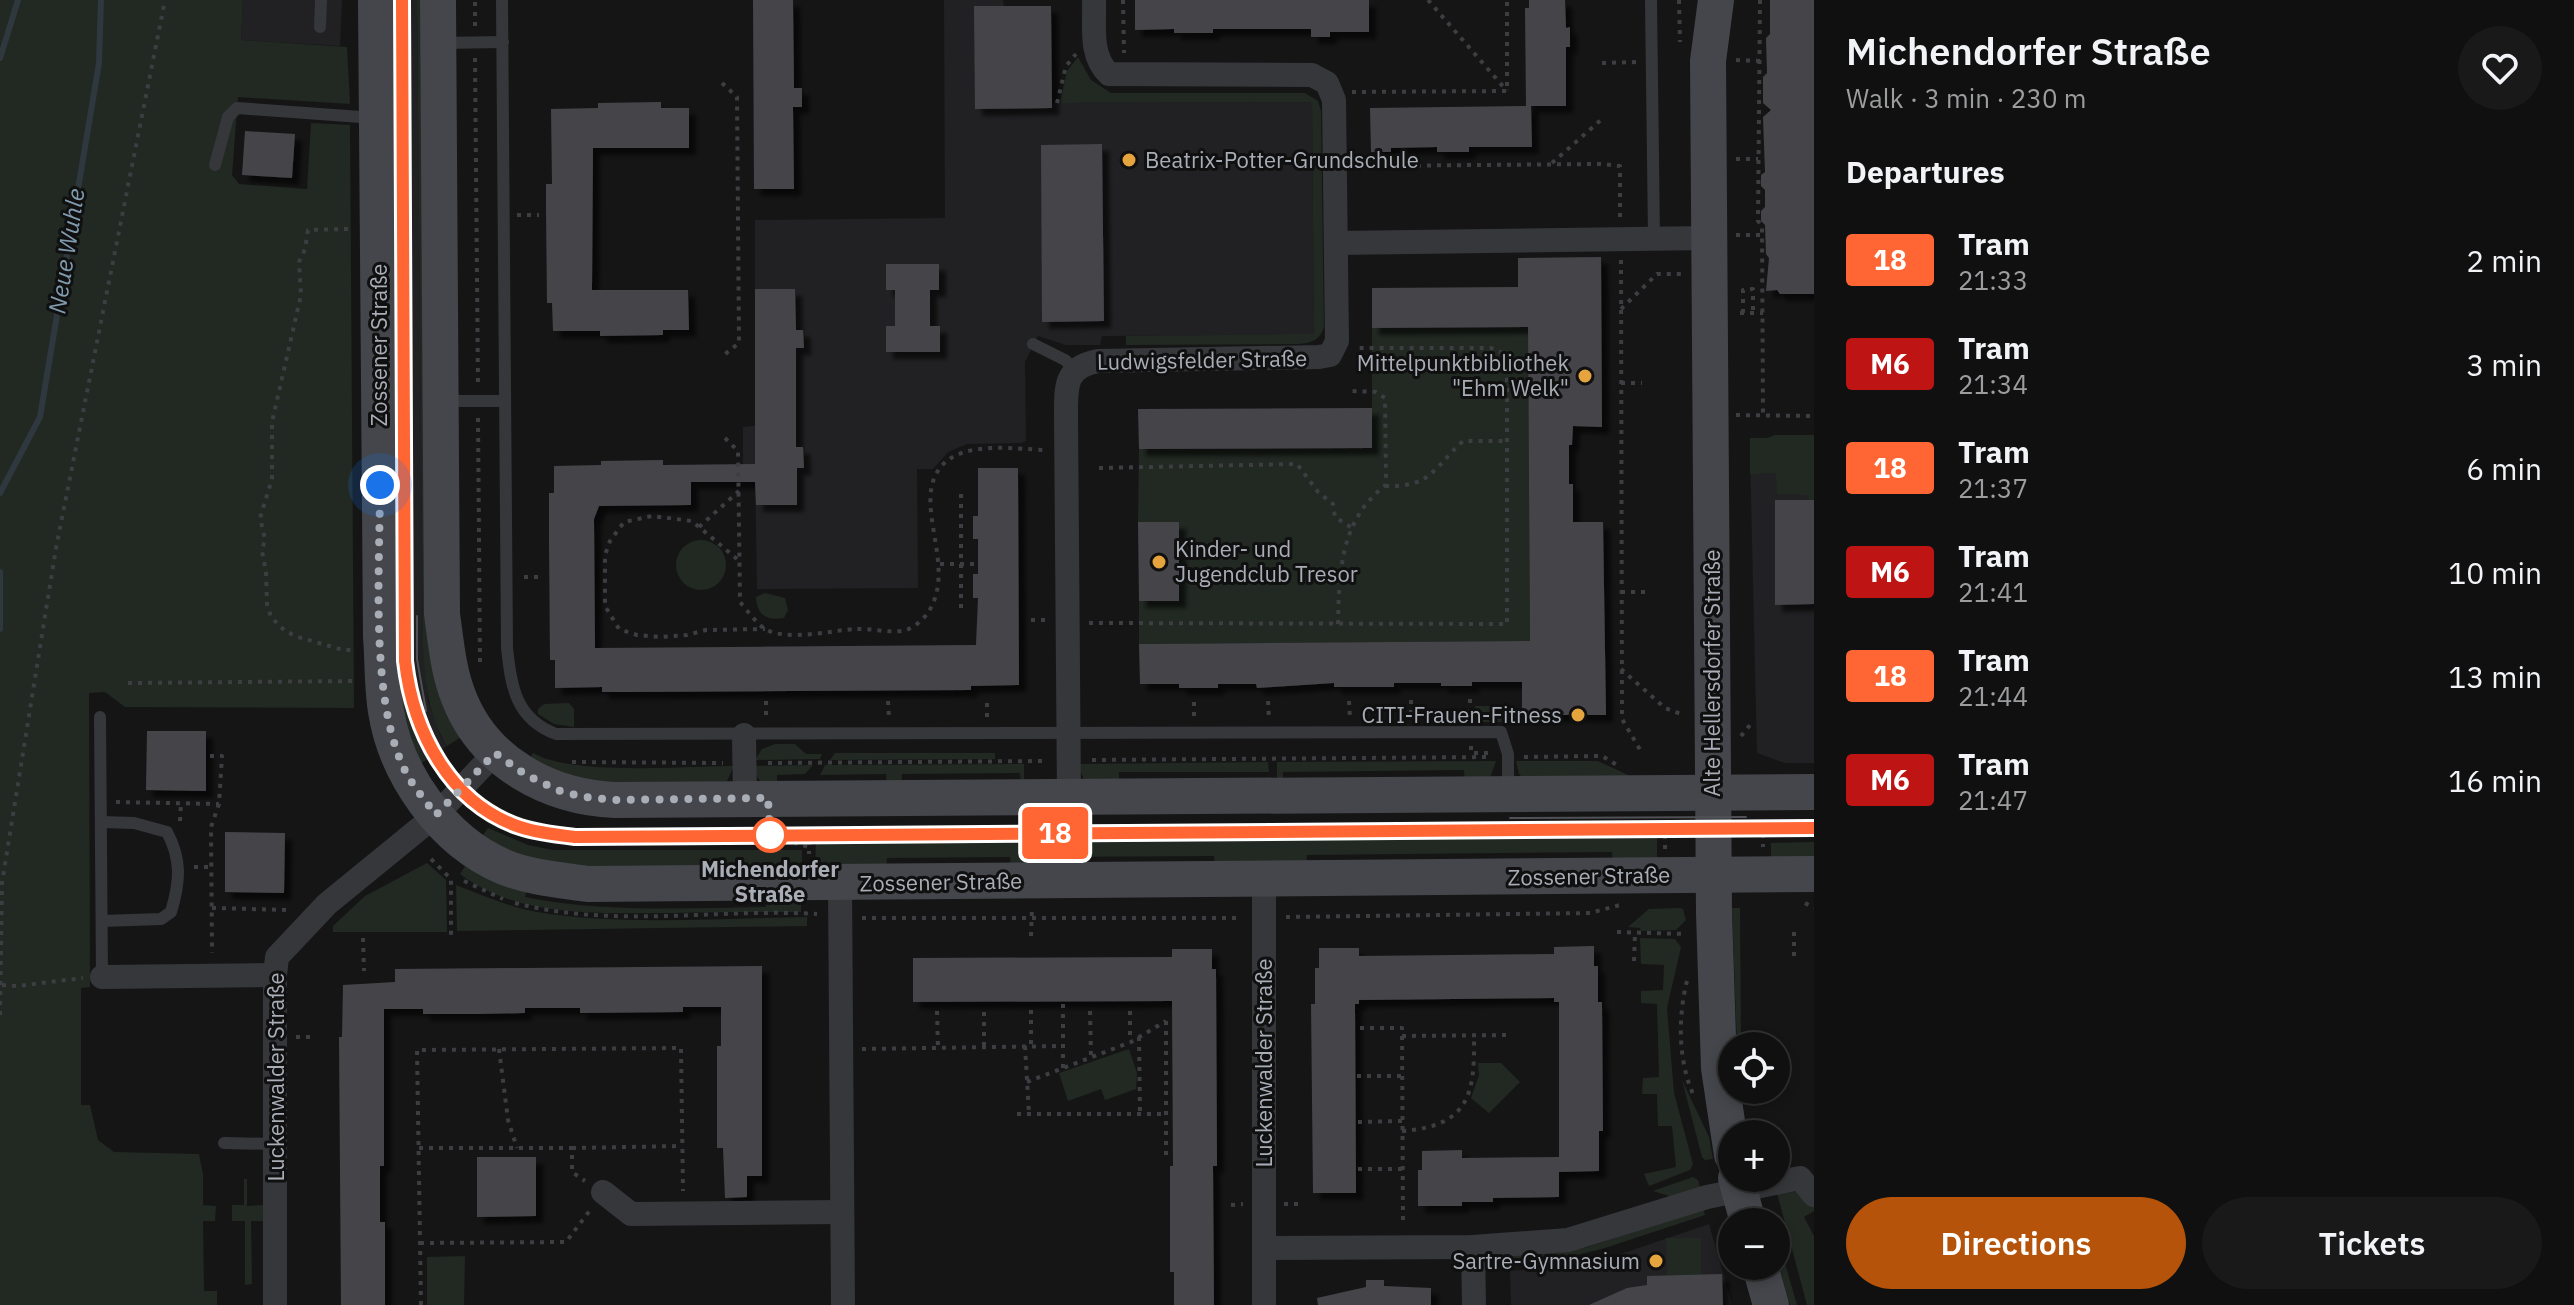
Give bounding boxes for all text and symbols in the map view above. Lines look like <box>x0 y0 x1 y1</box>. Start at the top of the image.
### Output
text: Michendorfer Straße <box>1846 26 2211 75</box>
button: heart <box>2458 26 2542 110</box>
text: Walk · 3 min · 230 m <box>1846 81 2086 115</box>
place label: Beatrix-Potter-Grundschule <box>1145 145 1419 174</box>
marker: Beatrix-Potter-Grundschule <box>1120 151 1138 169</box>
text: Departures <box>1846 152 2005 191</box>
water label: Neue Wuhle <box>40 186 92 316</box>
text: Tram <box>1958 224 2030 263</box>
text: 18 <box>1873 241 1907 278</box>
text: 2 min <box>2466 241 2542 280</box>
text: 21:33 <box>1958 263 2028 297</box>
street label: Zossener Straße <box>364 264 393 426</box>
text: Tram <box>1958 328 2030 367</box>
street label: Ludwigsfelder Straße <box>1097 343 1307 376</box>
text: M6 <box>1870 345 1910 382</box>
text: 3 min <box>2466 345 2542 384</box>
place label: Mittelpunktbibliothek "Ehm Welk" <box>1357 348 1569 402</box>
marker: Mittelpunktbibliothek "Ehm Welk" <box>1576 367 1594 385</box>
text: 21:34 <box>1958 367 2028 401</box>
text: Tram <box>1958 432 2030 471</box>
text: 18 <box>1873 449 1907 486</box>
text: 6 min <box>2466 449 2542 488</box>
your location <box>360 465 400 505</box>
text: 21:37 <box>1958 471 2028 505</box>
place label: Kinder- und Jugendclub Tresor <box>1175 534 1358 588</box>
text: Tram <box>1958 536 2030 575</box>
street label: Alte Hellersdorfer Straße <box>1697 549 1726 797</box>
marker: Kinder- und Jugendclub Tresor <box>1150 553 1168 571</box>
text: M6 <box>1870 553 1910 590</box>
text: 10 min <box>2448 553 2542 592</box>
text: 21:41 <box>1958 575 2028 609</box>
text: Tram <box>1958 640 2030 679</box>
text: 18 <box>1873 657 1907 694</box>
text: 13 min <box>2448 657 2542 696</box>
text: 21:44 <box>1958 679 2028 713</box>
place label: CITI-Frauen-Fitness <box>1362 700 1562 729</box>
marker: CITI-Frauen-Fitness <box>1569 706 1587 724</box>
text: Tram <box>1958 744 2030 783</box>
text: M6 <box>1870 761 1910 798</box>
text: 16 min <box>2448 761 2542 800</box>
text: 21:47 <box>1958 783 2028 817</box>
line badge: 18 <box>1019 807 1091 859</box>
text: 18 <box>1038 814 1072 851</box>
marker: Michendorfer Straße <box>753 818 787 852</box>
place label: Michendorfer Straße <box>701 854 839 908</box>
street label: Zossener Straße <box>1507 860 1671 891</box>
street label: Zossener Straße <box>859 866 1023 897</box>
street label: Luckenwalder Straße <box>1249 959 1278 1167</box>
street label: Luckenwalder Straße <box>261 973 290 1181</box>
map controls <box>1718 1032 1790 1280</box>
button: locate <box>1718 1032 1790 1104</box>
button: + <box>1718 1120 1790 1192</box>
button: Directions <box>1846 1197 2186 1289</box>
button: Tickets <box>2202 1197 2542 1289</box>
button: − <box>1718 1208 1790 1280</box>
place label: Sartre-Gymnasium <box>1453 1246 1640 1275</box>
marker: Sartre-Gymnasium <box>1647 1252 1665 1270</box>

